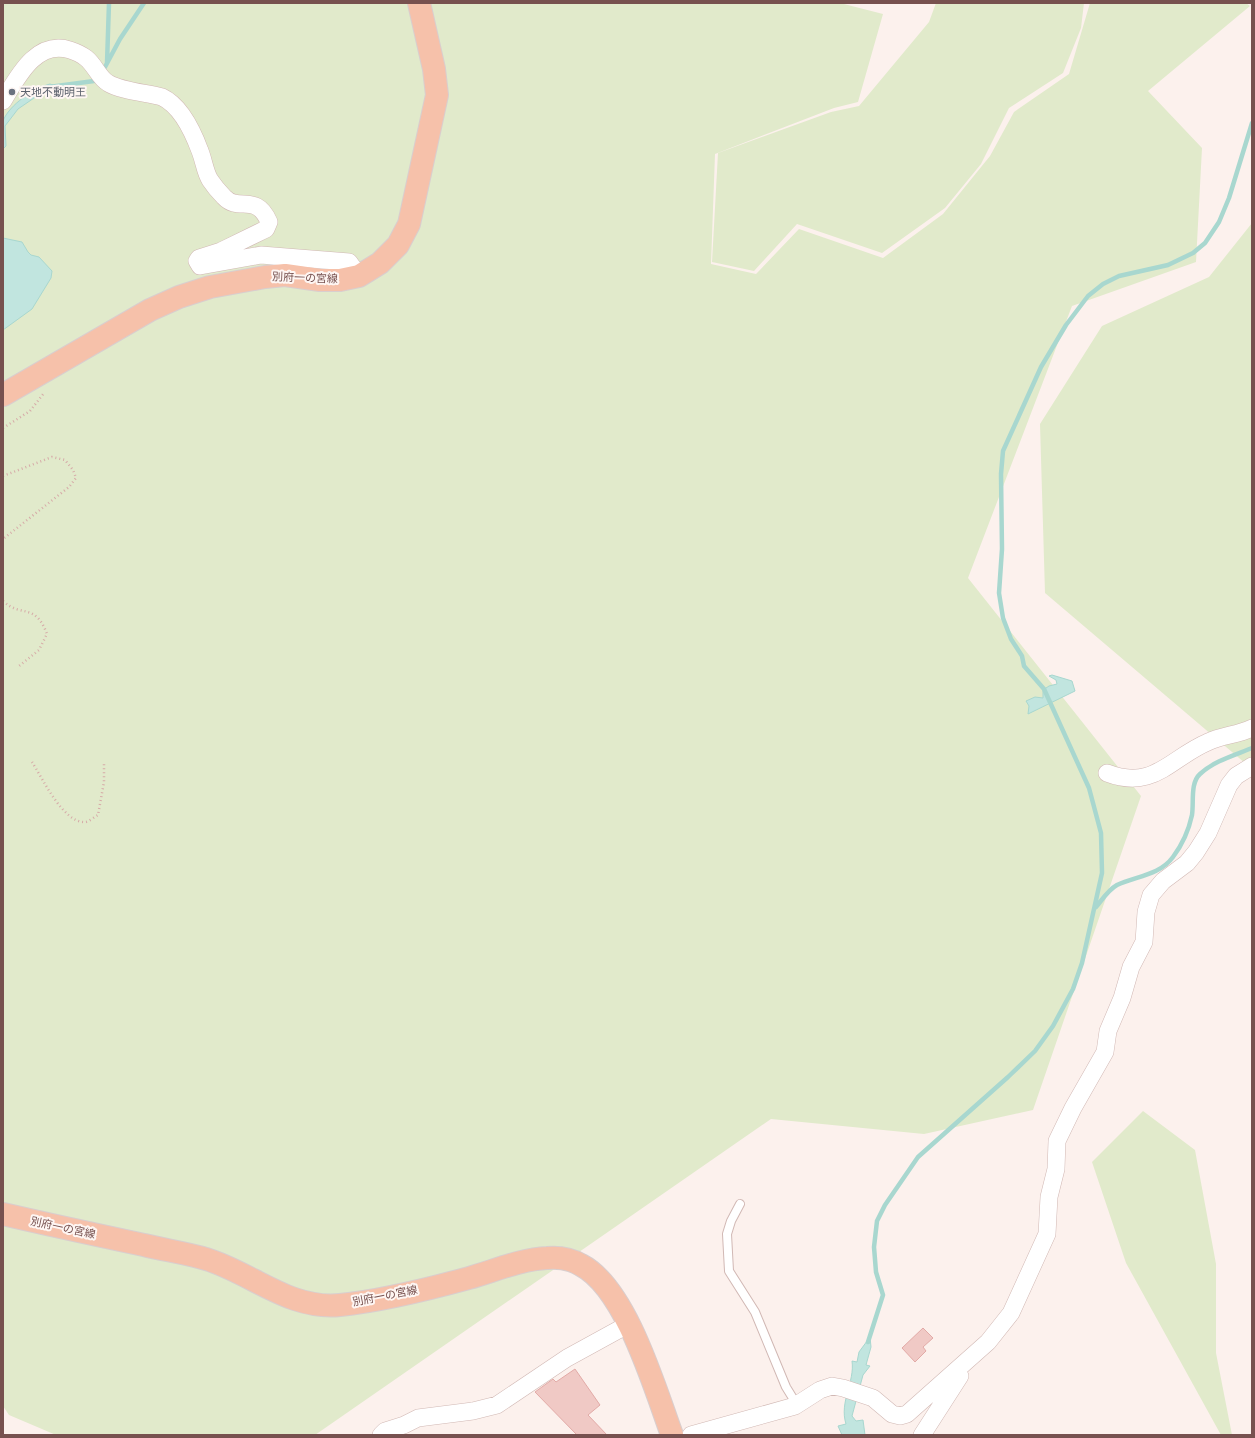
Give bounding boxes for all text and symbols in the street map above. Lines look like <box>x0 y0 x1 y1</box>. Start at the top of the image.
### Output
place label: 天地不動明王 <box>20 85 86 100</box>
marker: 天地不動明王 <box>7 87 17 97</box>
street label: 別府一の宮線 <box>272 269 338 287</box>
street label: 別府一の宮線 <box>29 1214 97 1242</box>
street label: 別府一の宮線 <box>351 1282 419 1310</box>

